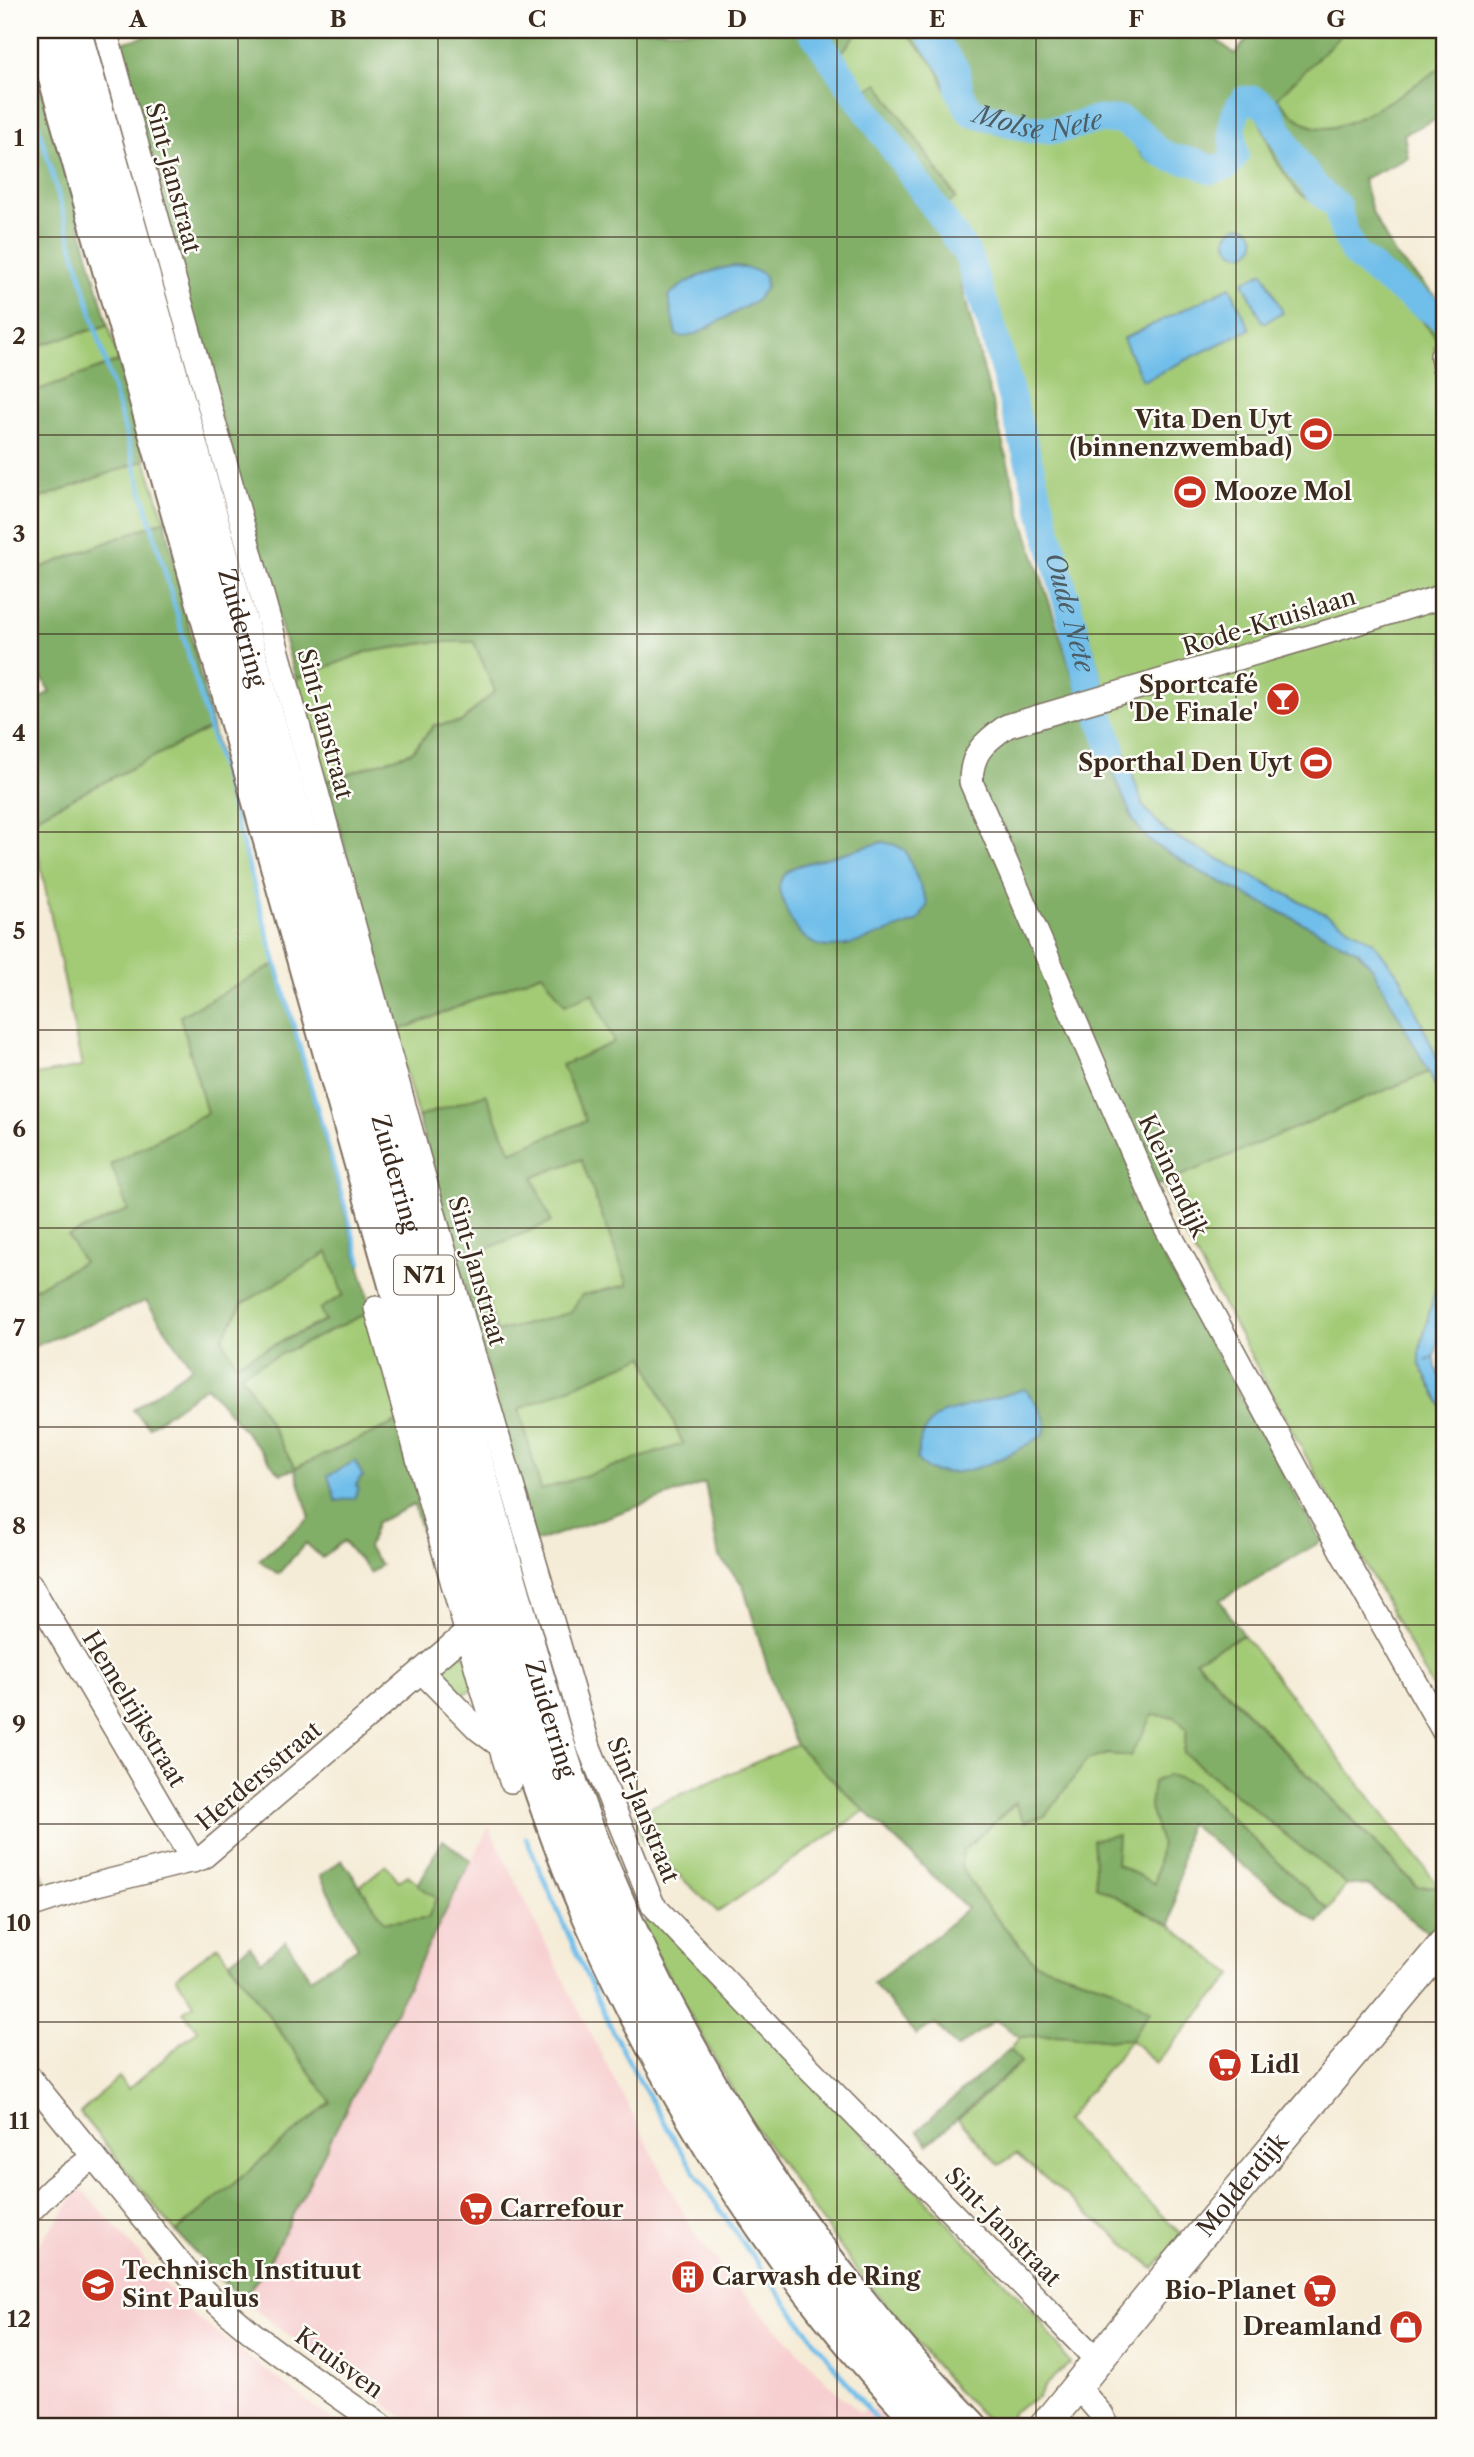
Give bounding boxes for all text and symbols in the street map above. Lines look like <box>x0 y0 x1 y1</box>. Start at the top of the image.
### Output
text: A <box>128 5 148 33</box>
text: B <box>329 5 347 33</box>
text: C <box>528 5 546 33</box>
text: D <box>727 5 747 33</box>
text: E <box>929 5 945 33</box>
text: F <box>1128 5 1144 33</box>
text: G <box>1326 5 1346 33</box>
water label: Molse Nete <box>967 97 1107 148</box>
street label: Sint-Janstraat <box>139 99 208 257</box>
text: 1 <box>14 124 25 152</box>
text: 2 <box>12 322 26 350</box>
place label: Vita Den Uyt (binnenzwembad) <box>1070 405 1292 462</box>
sports icon: Vita Den Uyt (binnenzwembad) <box>1297 415 1335 453</box>
sports icon: Mooze Mol <box>1171 473 1209 511</box>
place label: Mooze Mol <box>1214 477 1352 506</box>
text: 3 <box>13 520 26 548</box>
water label: Oude Nete <box>1038 549 1102 677</box>
street label: Zuiderring <box>212 565 273 690</box>
street label: Rode-Kruislaan <box>1179 581 1359 662</box>
street label: Sint-Janstraat <box>291 645 360 803</box>
place label: Sportcafé 'De Finale' <box>1129 670 1258 727</box>
bar icon: Sportcafé 'De Finale' <box>1264 680 1302 718</box>
text: 4 <box>12 719 26 747</box>
sports icon: Sporthal Den Uyt <box>1297 744 1335 782</box>
place label: Sporthal Den Uyt <box>1078 748 1292 777</box>
text: 5 <box>13 917 25 945</box>
street label: Kleinendijk <box>1132 1110 1215 1243</box>
street label: Zuiderring <box>365 1111 426 1236</box>
text: 6 <box>12 1115 26 1143</box>
street label: Sint-Janstraat <box>442 1193 513 1350</box>
road number: N71 <box>394 1256 454 1294</box>
text: 7 <box>13 1314 25 1342</box>
text: 8 <box>12 1512 26 1540</box>
street label: Hemelrijkstraat <box>76 1625 193 1793</box>
street label: Zuiderring <box>519 1657 583 1782</box>
text: 9 <box>12 1710 26 1738</box>
street label: Herdersstraat <box>190 1715 328 1836</box>
street label: Sint-Janstraat <box>601 1733 686 1887</box>
text: 10 <box>7 1909 31 1937</box>
supermarket icon: Lidl <box>1206 2046 1244 2084</box>
place label: Lidl <box>1250 2050 1300 2079</box>
text: 11 <box>9 2107 30 2135</box>
street label: Molderdijk <box>1191 2126 1294 2242</box>
street label: Sint-Janstraat <box>939 2161 1068 2293</box>
supermarket icon: Carrefour <box>457 2190 495 2228</box>
place label: Carrefour <box>500 2194 624 2223</box>
place label: Technisch Instituut Sint Paulus <box>122 2256 361 2313</box>
building icon: Carwash de Ring <box>669 2258 707 2296</box>
place label: Carwash de Ring <box>712 2262 922 2291</box>
school or university icon: Technisch Instituut Sint Paulus <box>79 2266 117 2304</box>
supermarket icon: Bio-Planet <box>1301 2272 1339 2310</box>
place label: Bio-Planet <box>1165 2276 1296 2305</box>
text: 12 <box>7 2305 31 2333</box>
shop icon: Dreamland <box>1387 2308 1425 2346</box>
place label: Dreamland <box>1243 2312 1382 2341</box>
street label: Kruisven <box>290 2321 389 2404</box>

